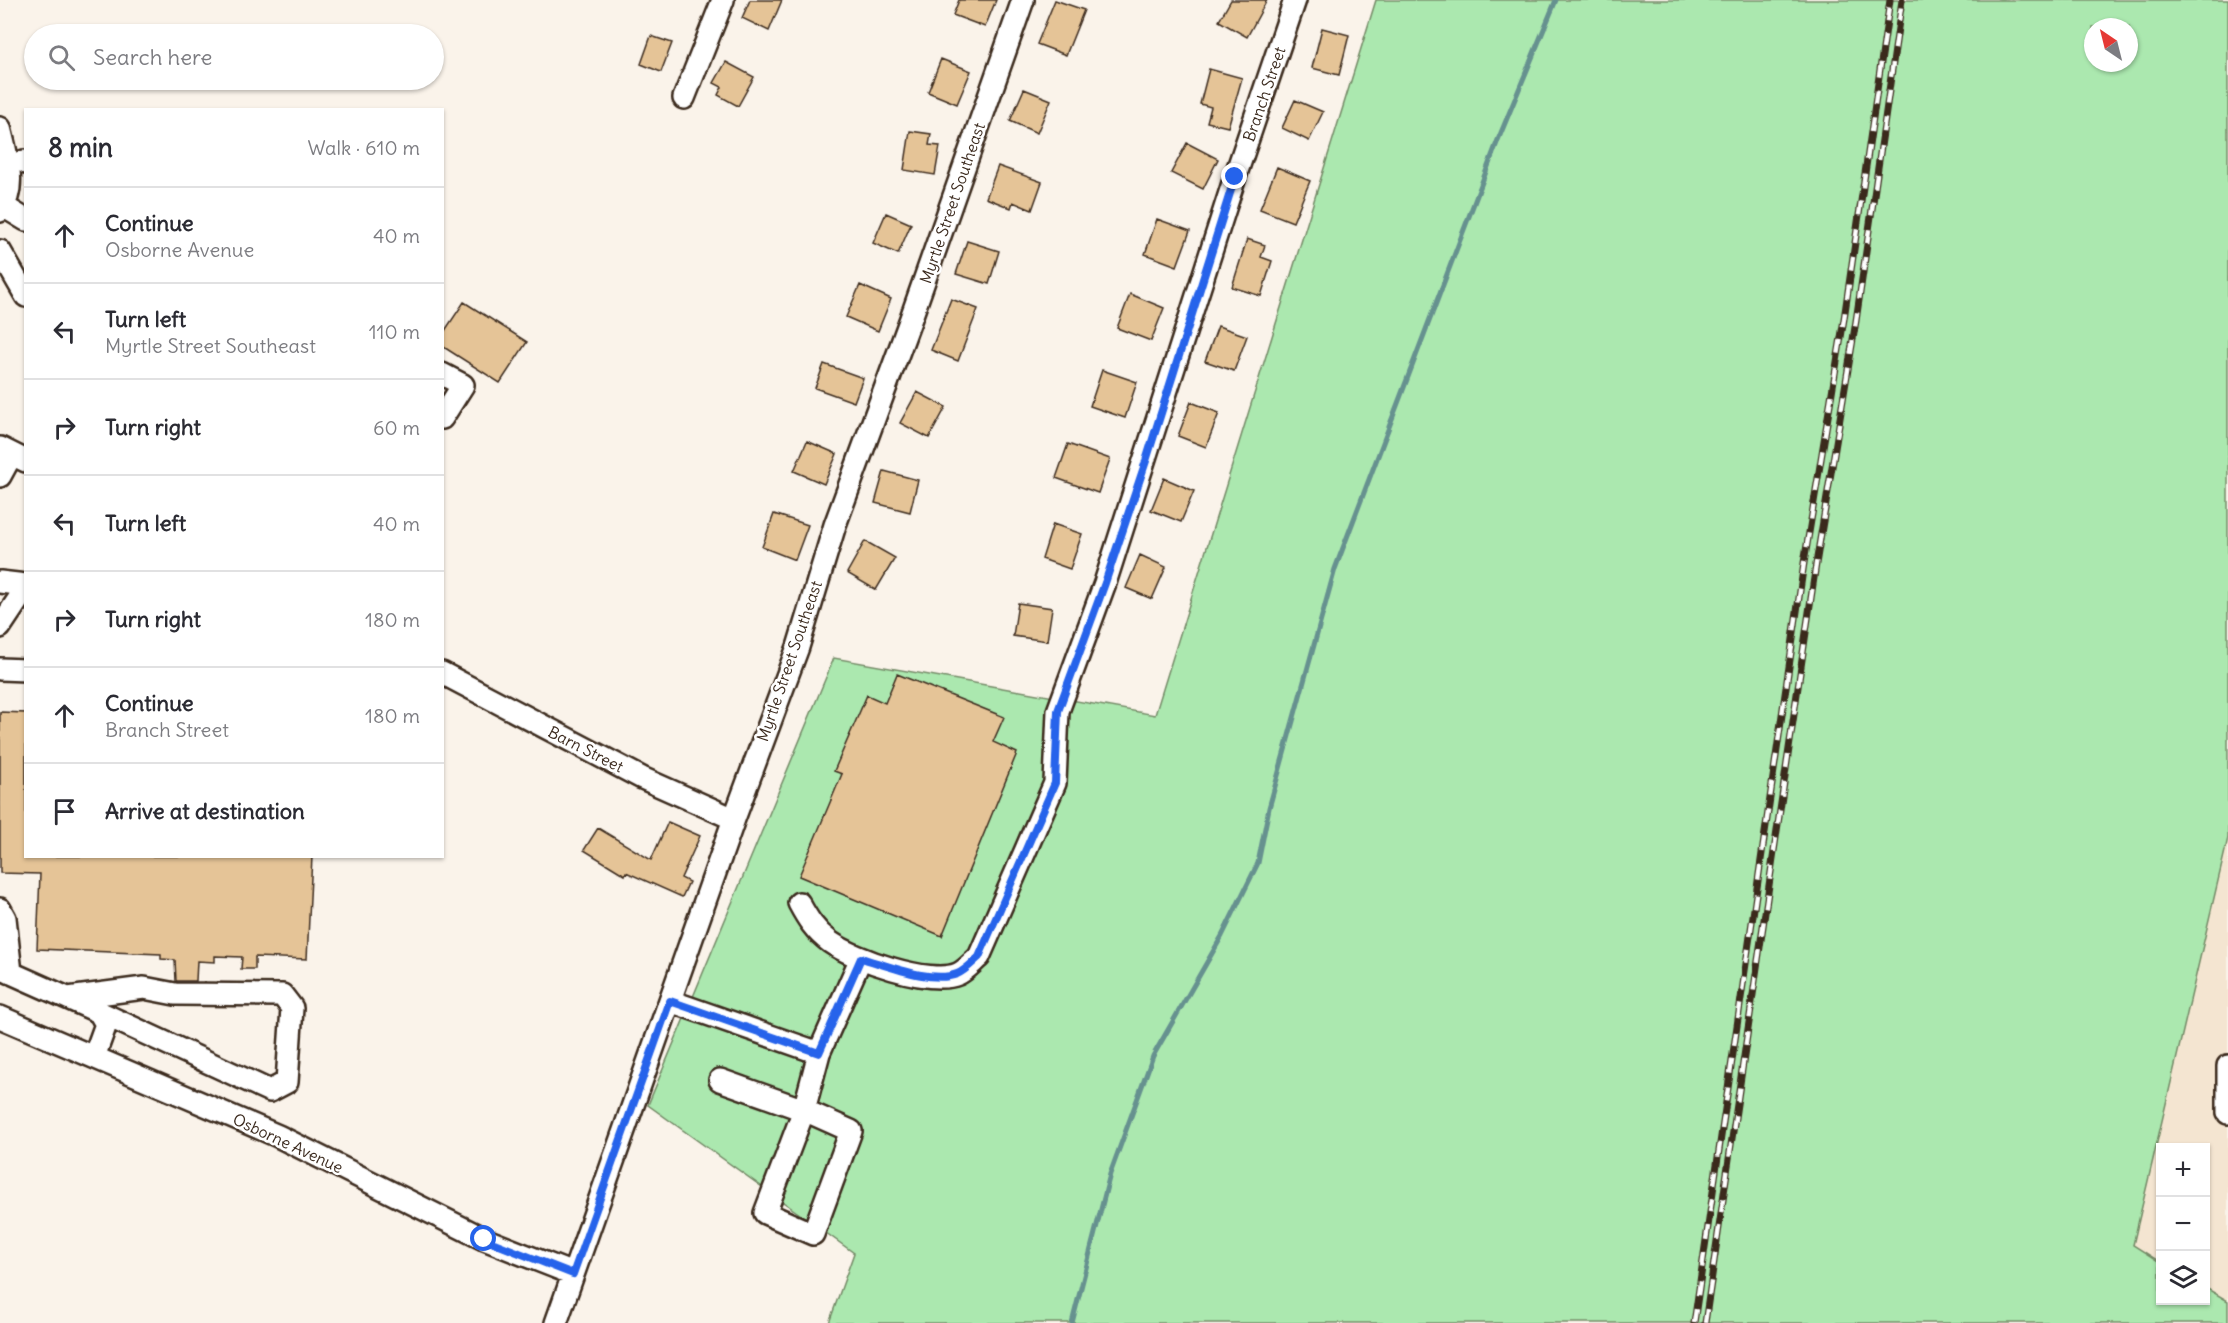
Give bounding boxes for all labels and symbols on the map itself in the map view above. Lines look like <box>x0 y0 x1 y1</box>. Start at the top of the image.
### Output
north arrow <box>2084 18 2138 72</box>
street label: Branch Street <box>1238 43 1290 144</box>
street label: Myrtle Street Southeast <box>915 119 989 286</box>
route end <box>1221 163 1247 189</box>
street label: Myrtle Street Southeast <box>752 577 826 744</box>
street label: Barn Street <box>545 721 628 777</box>
street label: Osborne Avenue <box>230 1109 346 1177</box>
route start <box>470 1225 496 1251</box>

